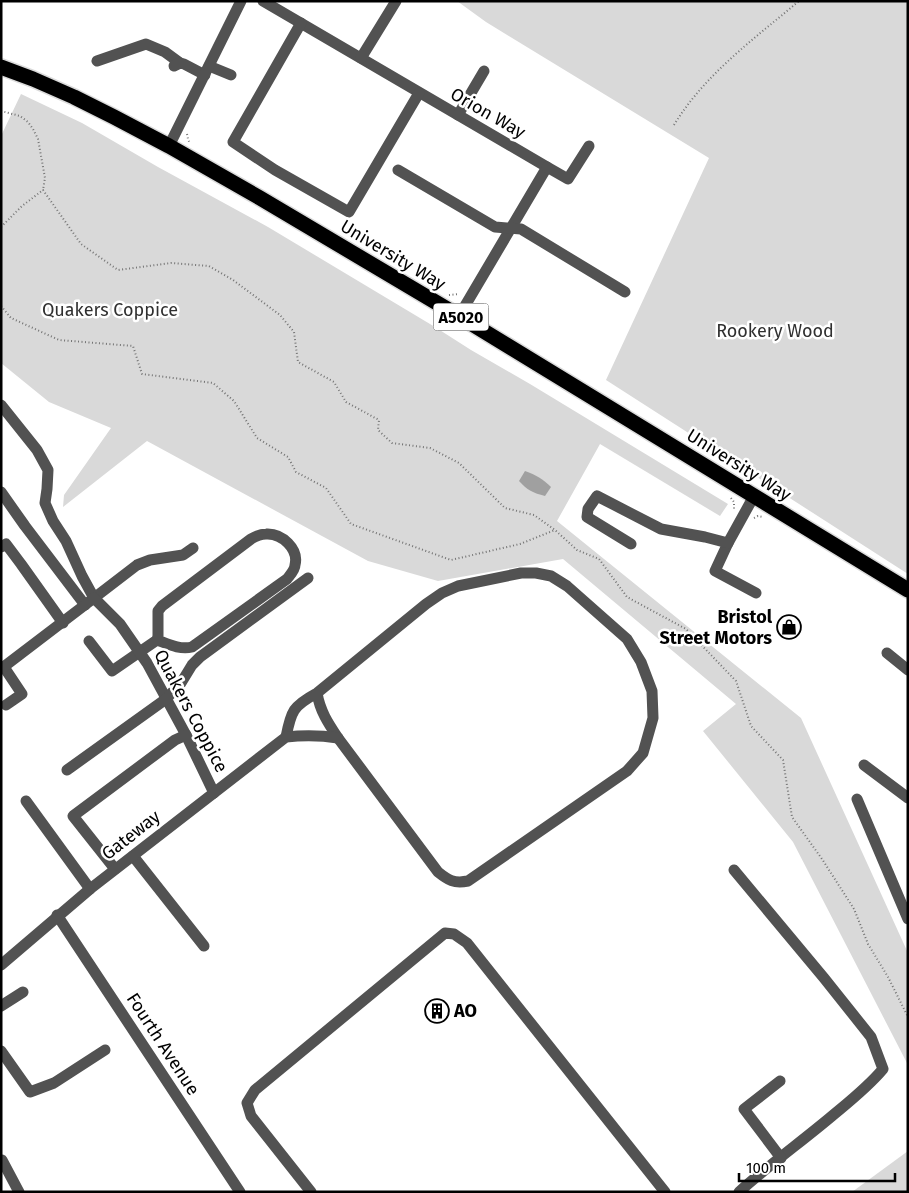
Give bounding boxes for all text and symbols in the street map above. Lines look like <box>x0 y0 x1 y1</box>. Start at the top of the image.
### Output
street label: Orion Way <box>447 83 530 143</box>
street label: University Way <box>336 215 450 295</box>
park label: Quakers Coppice <box>42 299 178 321</box>
road number: A5020 <box>434 304 488 330</box>
park label: Rookery Wood <box>716 320 834 342</box>
street label: University Way <box>683 424 795 506</box>
place label: Bristol Street Motors <box>660 606 773 649</box>
shop icon: Bristol Street Motors <box>776 614 802 640</box>
street label: Quakers Coppice <box>149 646 233 776</box>
street label: Gateway <box>97 805 165 865</box>
street label: Fourth Avenue <box>122 989 204 1099</box>
building icon: AO <box>424 998 450 1024</box>
place label: AO <box>453 1000 477 1022</box>
scale bar <box>739 1150 895 1182</box>
text: 100 m <box>746 1159 786 1177</box>

